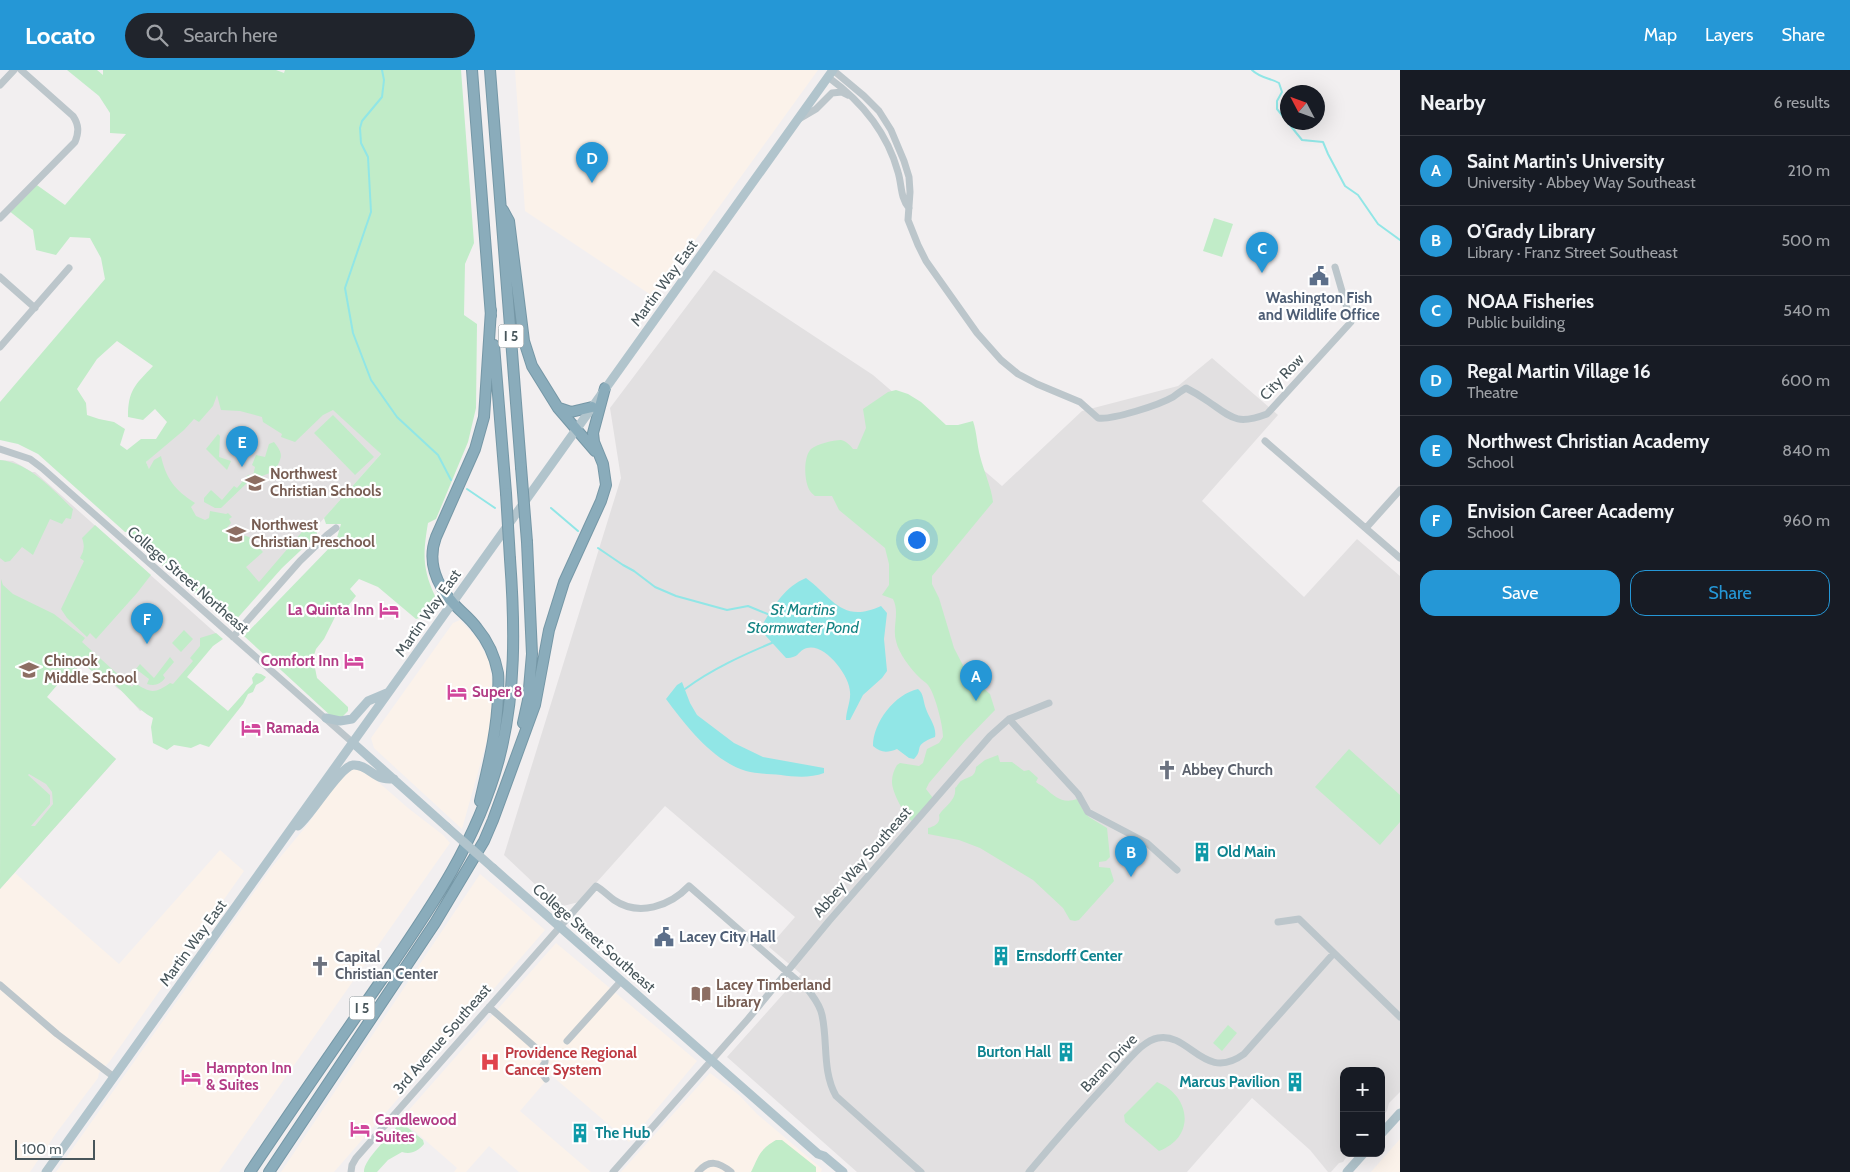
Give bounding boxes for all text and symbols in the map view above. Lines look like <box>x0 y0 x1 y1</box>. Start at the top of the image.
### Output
search box <box>125 13 475 58</box>
text: Locato <box>25 21 95 50</box>
icon: search <box>143 21 171 49</box>
text: Search here <box>183 24 278 47</box>
text: Map <box>1644 24 1677 46</box>
text: Layers <box>1705 24 1754 46</box>
text: Share <box>1782 24 1825 46</box>
north arrow <box>1280 85 1325 130</box>
text: Nearby <box>1420 90 1486 115</box>
text: 6 results <box>1774 93 1830 112</box>
pin: D <box>576 142 608 183</box>
text: Saint Martin's University <box>1467 150 1665 173</box>
text: A <box>1431 161 1441 180</box>
text: 210 m <box>1788 161 1830 180</box>
text: University · Abbey Way Southeast <box>1467 173 1696 192</box>
text: O'Grady Library <box>1467 220 1595 243</box>
text: B <box>1431 231 1441 250</box>
text: 500 m <box>1781 231 1830 250</box>
pin: C <box>1246 232 1278 273</box>
street label: Martin Way East <box>627 236 701 330</box>
text: Library · Franz Street Southeast <box>1467 243 1678 262</box>
public building icon: Washington Fish and Wildlife Office <box>1308 265 1330 287</box>
place label: Washington Fish and Wildlife Office <box>1258 289 1380 324</box>
text: NOAA Fisheries <box>1467 290 1594 313</box>
text: C <box>1431 301 1441 320</box>
text: 540 m <box>1783 301 1830 320</box>
text: Public building <box>1467 313 1565 332</box>
road number: I 5 <box>498 325 524 348</box>
street label: City Row <box>1256 350 1308 404</box>
text: Regal Martin Village 16 <box>1467 360 1651 383</box>
text: D <box>1430 371 1442 390</box>
text: 600 m <box>1781 371 1830 390</box>
text: Theatre <box>1467 383 1518 402</box>
pin: E <box>226 426 258 467</box>
text: Northwest Christian Academy <box>1467 430 1709 453</box>
text: E <box>1431 441 1441 460</box>
text: 840 m <box>1782 441 1830 460</box>
text: School <box>1467 453 1514 472</box>
place label: Northwest Christian Schools <box>270 465 381 500</box>
school or university icon: Northwest Christian Schools <box>244 472 266 494</box>
text: Envision Career Academy <box>1467 500 1674 523</box>
text: F <box>1432 511 1440 530</box>
text: 960 m <box>1783 511 1830 530</box>
place label: Northwest Christian Preschool <box>251 516 375 551</box>
street label: College Street Northeast <box>124 522 252 638</box>
school or university icon: Northwest Christian Preschool <box>225 523 247 545</box>
text: School <box>1467 523 1514 542</box>
your location <box>904 527 930 553</box>
street label: Martin Way East <box>391 566 465 660</box>
button: Save <box>1420 570 1620 616</box>
button: Share <box>1630 570 1830 616</box>
hotel icon: La Quinta Inn <box>378 599 400 621</box>
water label: St Martins Stormwater Pond <box>747 600 860 637</box>
place label: La Quinta Inn <box>288 601 374 619</box>
pin: F <box>131 603 163 644</box>
hotel icon: Comfort Inn <box>343 650 365 672</box>
place label: Chinook Middle School <box>44 652 137 687</box>
place label: Comfort Inn <box>261 652 339 670</box>
school or university icon: Chinook Middle School <box>18 659 40 681</box>
pin: A <box>960 660 992 701</box>
hotel icon: Super 8 <box>446 681 468 703</box>
place label: Super 8 <box>472 683 523 701</box>
hotel icon: Ramada <box>240 717 262 739</box>
place label: Ramada <box>266 719 320 737</box>
church icon: Abbey Church <box>1156 759 1178 781</box>
place label: Abbey Church <box>1182 761 1273 779</box>
street label: Abbey Way Southeast <box>809 803 915 921</box>
pin: B <box>1115 836 1147 877</box>
building icon: Old Main <box>1191 841 1213 863</box>
place label: Old Main <box>1217 843 1276 861</box>
street label: College Street Southeast <box>529 880 659 996</box>
street label: Martin Way East <box>156 896 230 990</box>
public building icon: Lacey City Hall <box>653 926 675 948</box>
place label: Lacey City Hall <box>679 928 776 946</box>
building icon: Ernsdorff Center <box>990 945 1012 967</box>
place label: Ernsdorff Center <box>1016 947 1122 965</box>
place label: Capital Christian Center <box>335 948 438 983</box>
church icon: Capital Christian Center <box>309 955 331 977</box>
place label: Lacey Timberland Library <box>716 976 831 1011</box>
street label: 3rd Avenue Southeast <box>389 980 495 1098</box>
library icon: Lacey Timberland Library <box>690 983 712 1005</box>
road number: I 5 <box>350 996 374 1020</box>
street label: Baran Drive <box>1077 1030 1141 1096</box>
building icon: Burton Hall <box>1055 1041 1077 1063</box>
place label: Burton Hall <box>977 1043 1051 1061</box>
place label: Providence Regional Cancer System <box>505 1044 637 1079</box>
hospital icon: Providence Regional Cancer System <box>479 1051 501 1073</box>
place label: Hampton Inn & Suites <box>206 1059 292 1094</box>
hotel icon: Hampton Inn & Suites <box>180 1066 202 1088</box>
map controls <box>1340 1067 1385 1157</box>
button: + <box>1340 1067 1385 1112</box>
building icon: Marcus Pavilion <box>1284 1071 1306 1093</box>
place label: Marcus Pavilion <box>1179 1073 1280 1091</box>
place label: Candlewood Suites <box>375 1111 457 1146</box>
button: − <box>1340 1112 1385 1157</box>
hotel icon: Candlewood Suites <box>349 1118 371 1140</box>
building icon: The Hub <box>569 1122 591 1144</box>
place label: The Hub <box>595 1124 651 1142</box>
scale bar <box>15 1137 95 1160</box>
text: 100 m <box>22 1140 62 1158</box>

